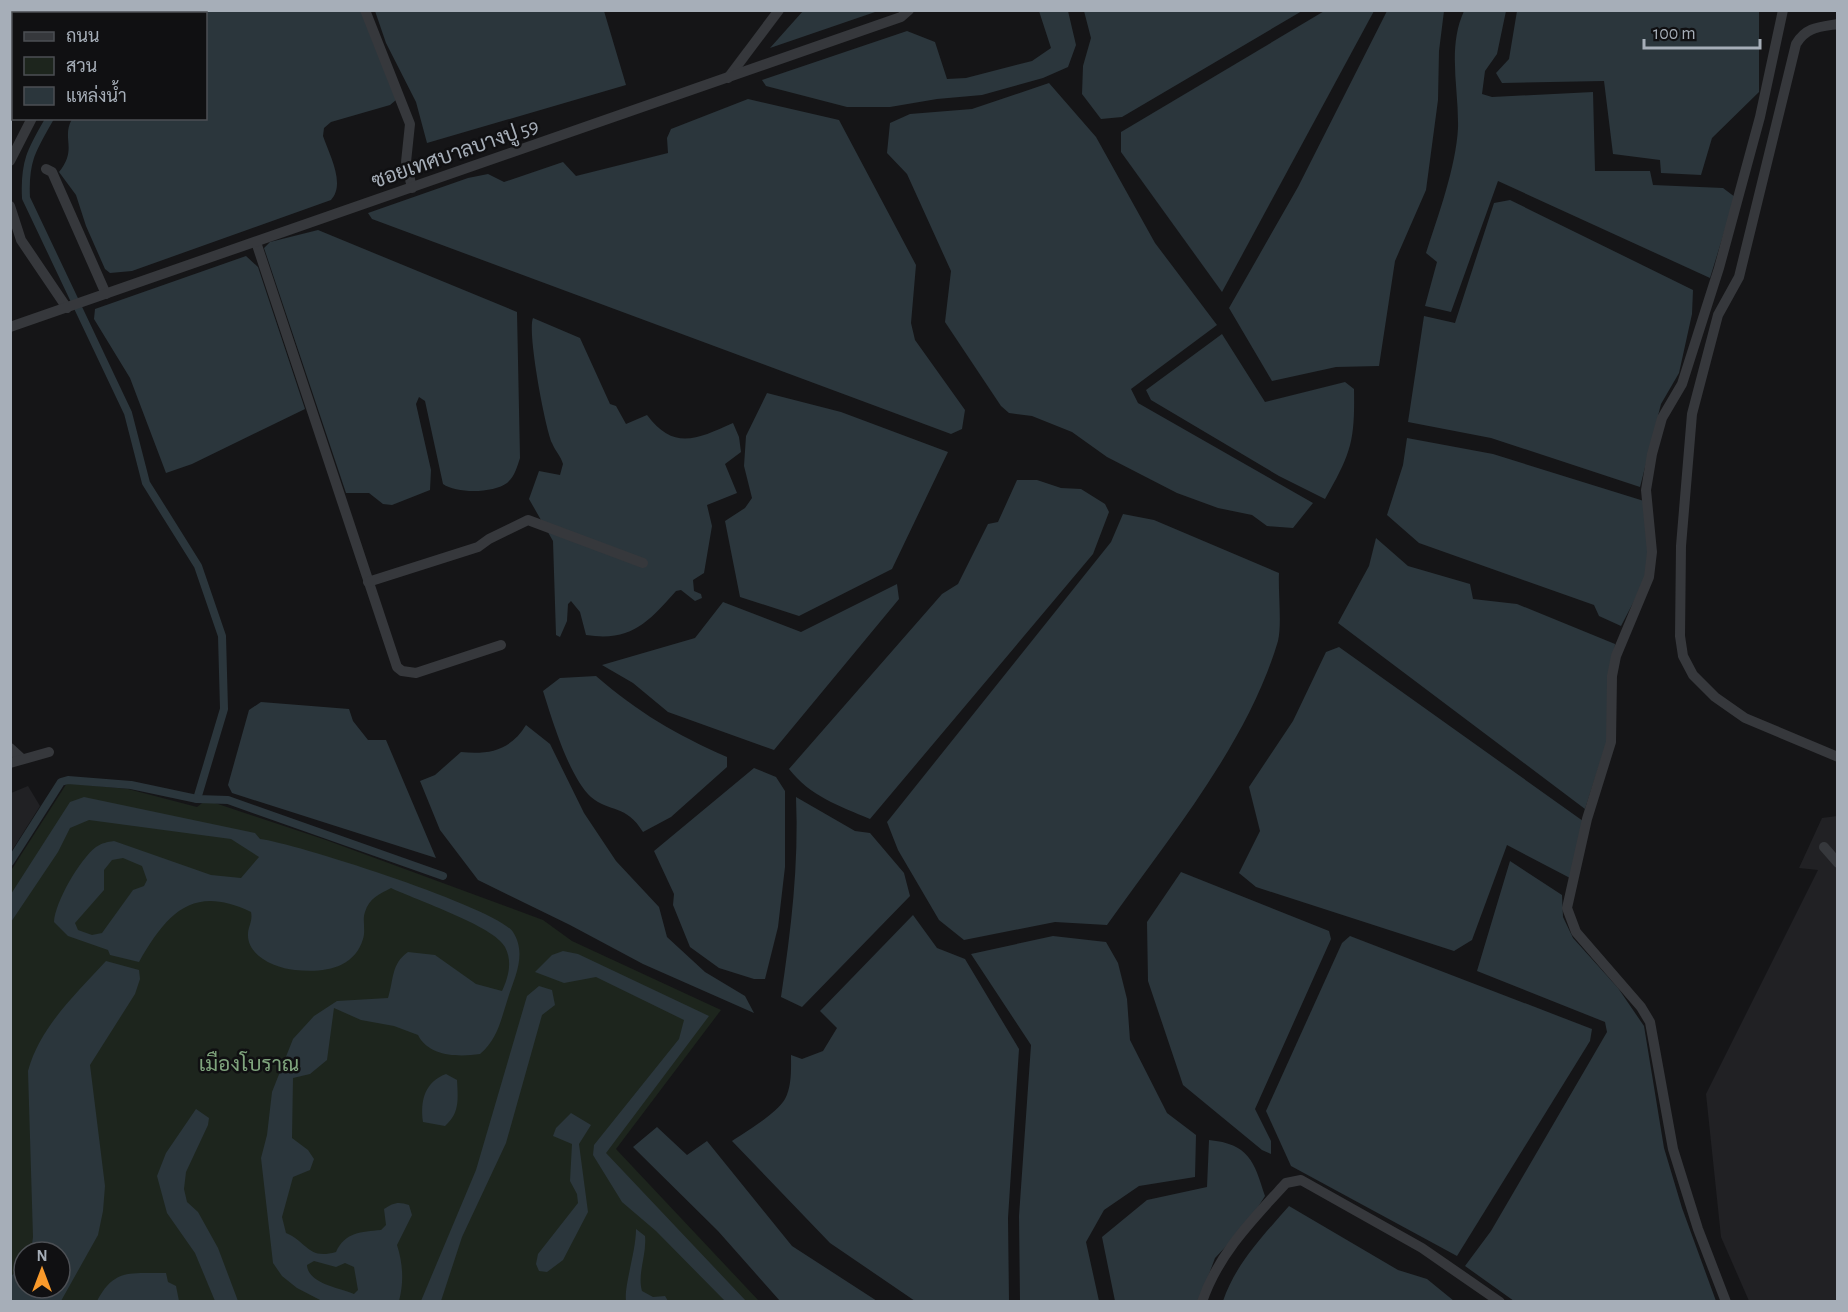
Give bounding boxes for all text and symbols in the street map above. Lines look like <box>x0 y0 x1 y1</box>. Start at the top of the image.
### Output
legend <box>12 12 207 120</box>
scale bar <box>1644 12 1760 50</box>
text: 100 m <box>1653 25 1696 43</box>
text: ถนน <box>66 28 99 46</box>
text: สวน <box>66 58 97 76</box>
text: แหล่งน้ำ <box>66 80 127 106</box>
street label: ซอยเทศบาลบางปู 59 <box>369 115 543 196</box>
park label: เมืองโบราณ <box>199 1050 299 1075</box>
north arrow <box>12 1240 72 1300</box>
text: N <box>36 1248 48 1264</box>

